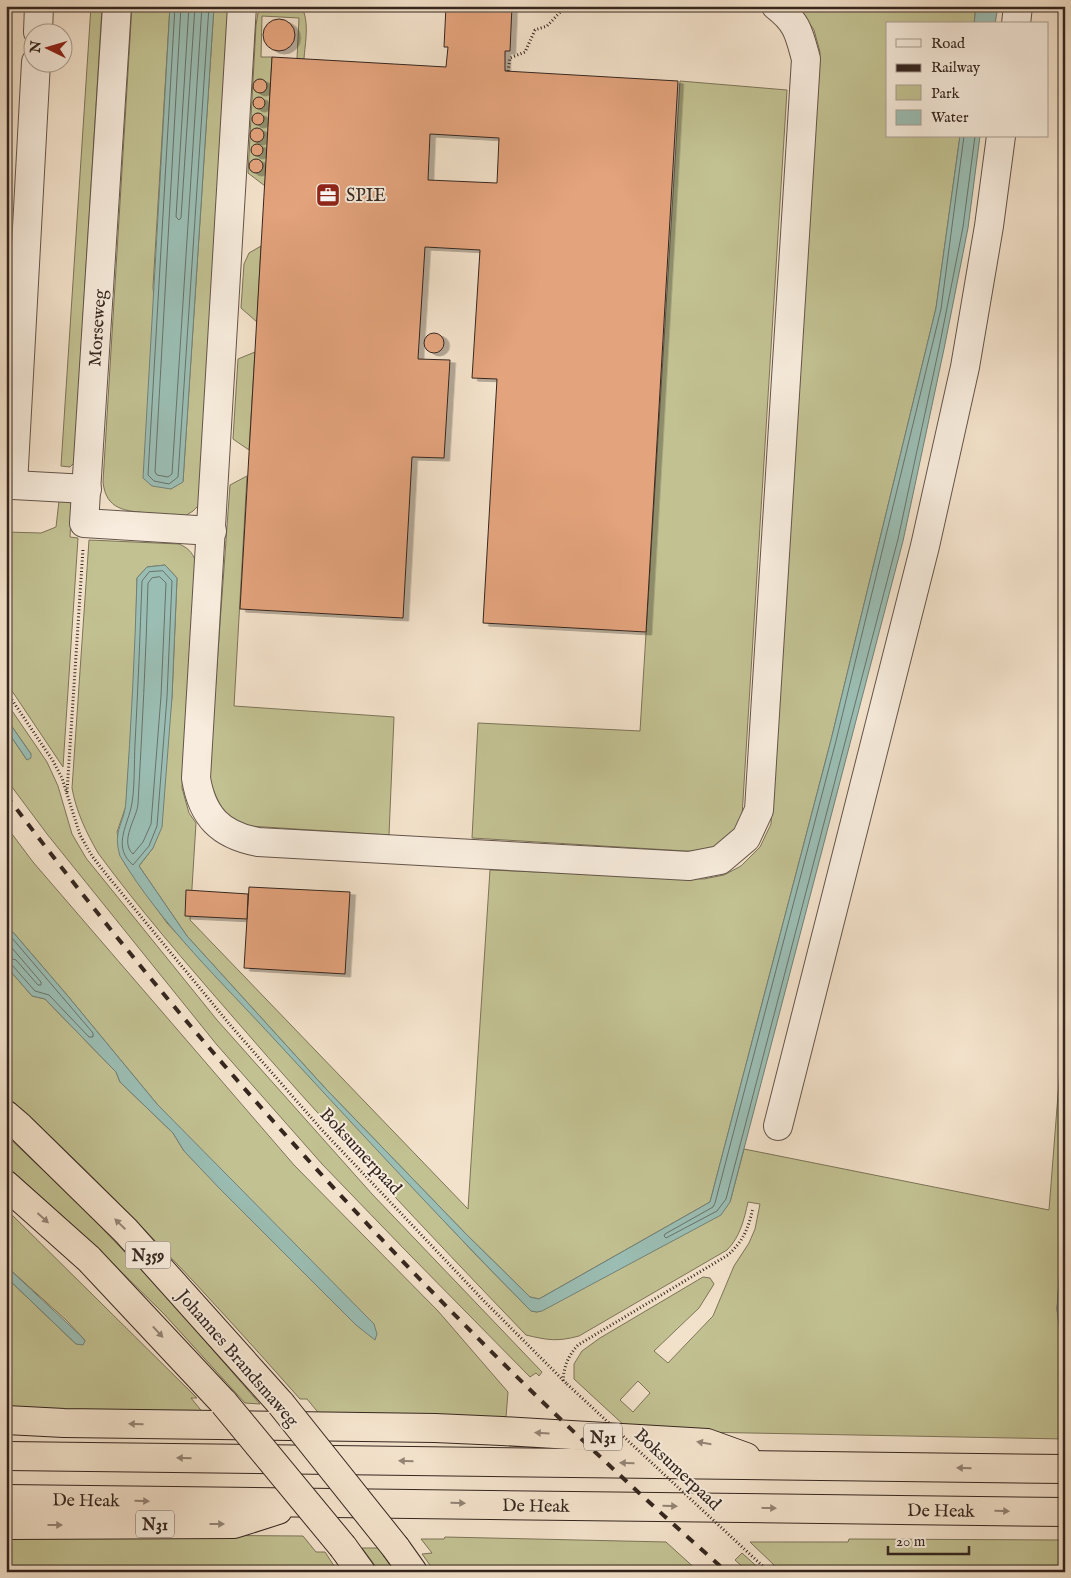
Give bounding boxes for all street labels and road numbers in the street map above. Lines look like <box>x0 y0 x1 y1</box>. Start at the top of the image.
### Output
street label: Morseweg <box>84 288 113 368</box>
street label: Boksumerpaad <box>314 1104 406 1201</box>
road number: N359 <box>126 1242 170 1268</box>
street label: Johannes Brandsmaweg <box>170 1284 303 1433</box>
road number: N31 <box>584 1424 622 1450</box>
street label: Boksumerpaad <box>629 1424 726 1516</box>
street label: De Heak <box>52 1490 120 1513</box>
street label: De Heak <box>502 1495 570 1519</box>
street label: De Heak <box>907 1500 975 1524</box>
road number: N31 <box>136 1510 174 1538</box>

